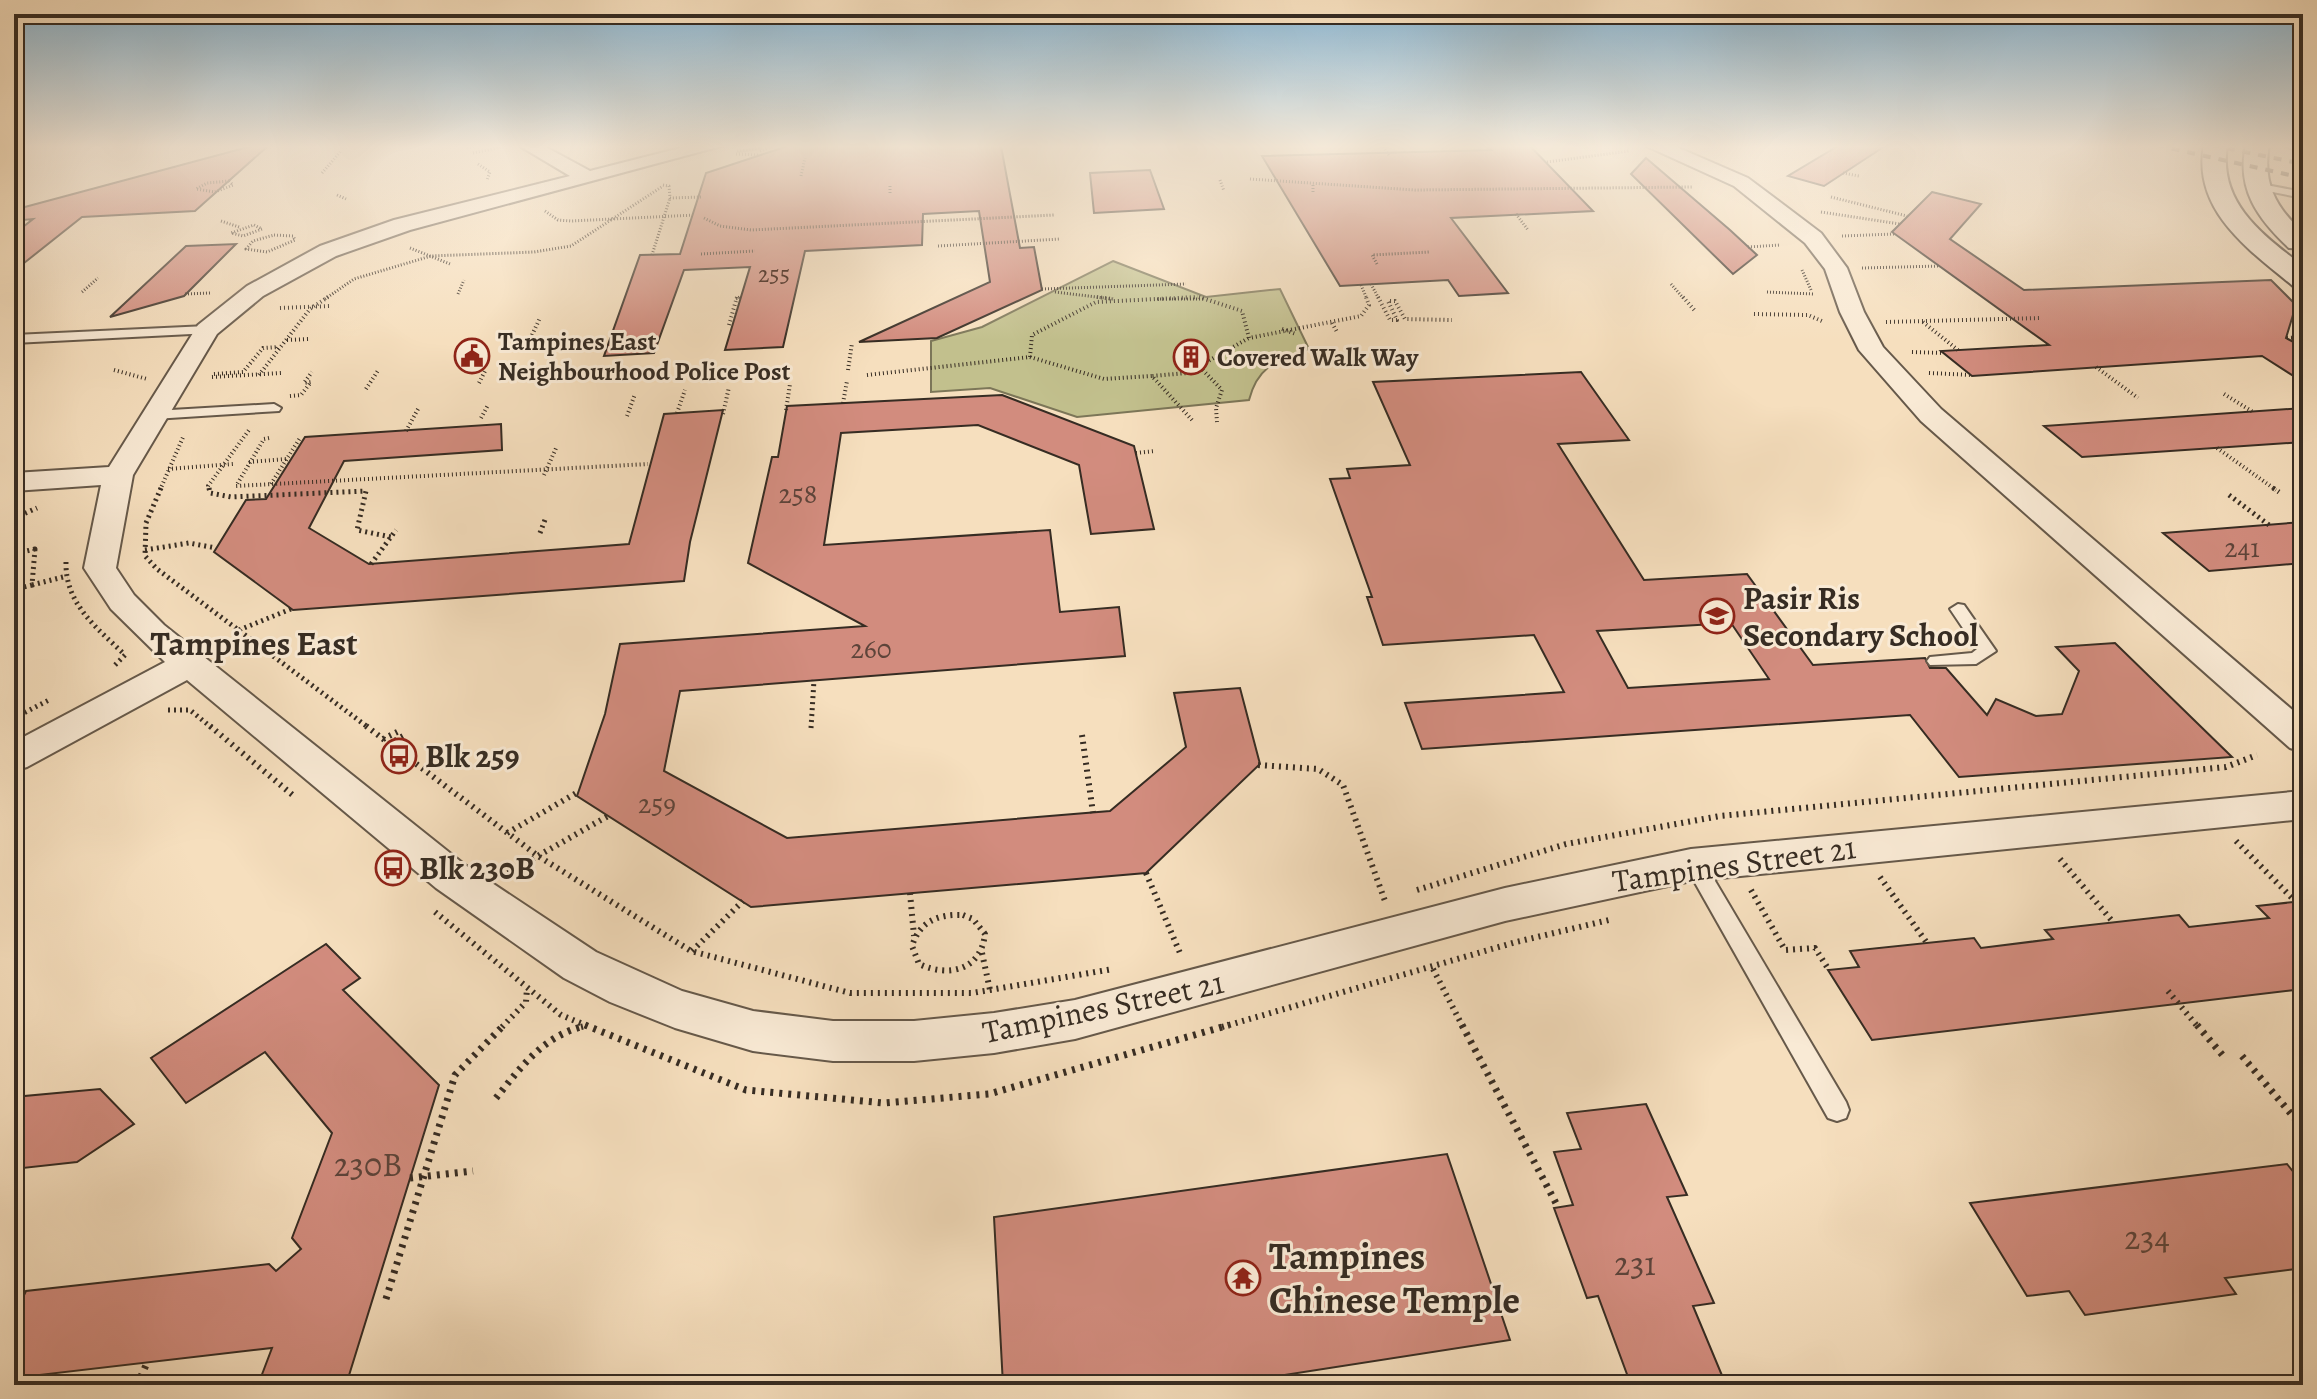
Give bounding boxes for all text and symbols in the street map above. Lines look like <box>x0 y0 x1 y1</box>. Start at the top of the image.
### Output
house number: 255 <box>758 258 790 290</box>
place label: Tampines East Neighbourhood Police Post <box>498 324 791 389</box>
public building icon: Tampines East Neighbourhood Police Post <box>453 337 491 375</box>
building icon: Covered Walk Way <box>1172 338 1210 376</box>
place label: Covered Walk Way <box>1217 340 1419 375</box>
house number: 258 <box>779 475 817 513</box>
house number: 241 <box>2224 529 2260 567</box>
place label: Pasir Ris Secondary School <box>1743 576 1979 657</box>
school or university icon: Pasir Ris Secondary School <box>1698 597 1736 635</box>
district label: Tampines East <box>150 620 358 667</box>
house number: 260 <box>850 630 892 668</box>
place label: Blk 259 <box>425 734 520 778</box>
bus stop icon: Blk 259 <box>380 737 418 775</box>
house number: 259 <box>638 785 676 823</box>
street label: Tampines Street 21 <box>1609 825 1859 903</box>
place label: Blk 230B <box>419 846 535 890</box>
bus stop icon: Blk 230B <box>374 849 412 887</box>
street label: Tampines Street 21 <box>978 960 1228 1054</box>
house number: 230B <box>334 1141 402 1188</box>
house number: 234 <box>2124 1214 2170 1261</box>
place label: Tampines Chinese Temple <box>1269 1230 1520 1326</box>
house number: 231 <box>1614 1240 1656 1287</box>
temple icon: Tampines Chinese Temple <box>1224 1259 1262 1297</box>

